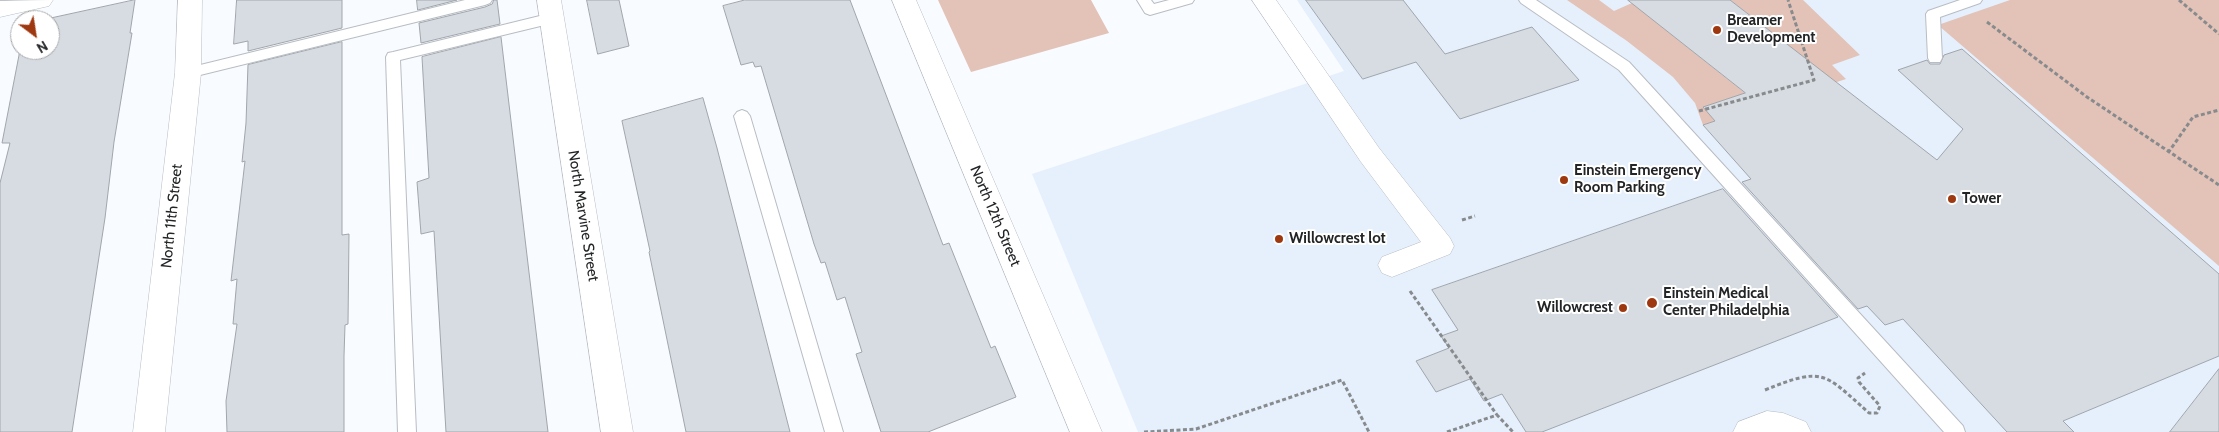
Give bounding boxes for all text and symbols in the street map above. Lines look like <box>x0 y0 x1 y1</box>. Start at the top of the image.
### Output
north arrow <box>10 10 60 60</box>
place label: Breamer Development <box>1727 12 1815 47</box>
marker: Breamer Development <box>1711 24 1723 36</box>
text: N <box>33 37 51 57</box>
street label: North Marvine Street <box>564 149 602 283</box>
place label: Einstein Emergency Room Parking <box>1574 162 1701 197</box>
street label: North 11th Street <box>158 163 186 269</box>
street label: North 12th Street <box>966 163 1024 269</box>
marker: Einstein Emergency Room Parking <box>1558 174 1570 186</box>
place label: Tower <box>1962 190 2001 208</box>
marker: Tower <box>1946 193 1958 205</box>
place label: Willowcrest lot <box>1289 230 1386 248</box>
marker: Willowcrest lot <box>1273 233 1285 245</box>
place label: Einstein Medical Center Philadelphia <box>1663 285 1789 320</box>
marker: Einstein Medical Center Philadelphia <box>1645 296 1659 310</box>
place label: Willowcrest <box>1537 299 1613 317</box>
marker: Willowcrest <box>1617 302 1629 314</box>

